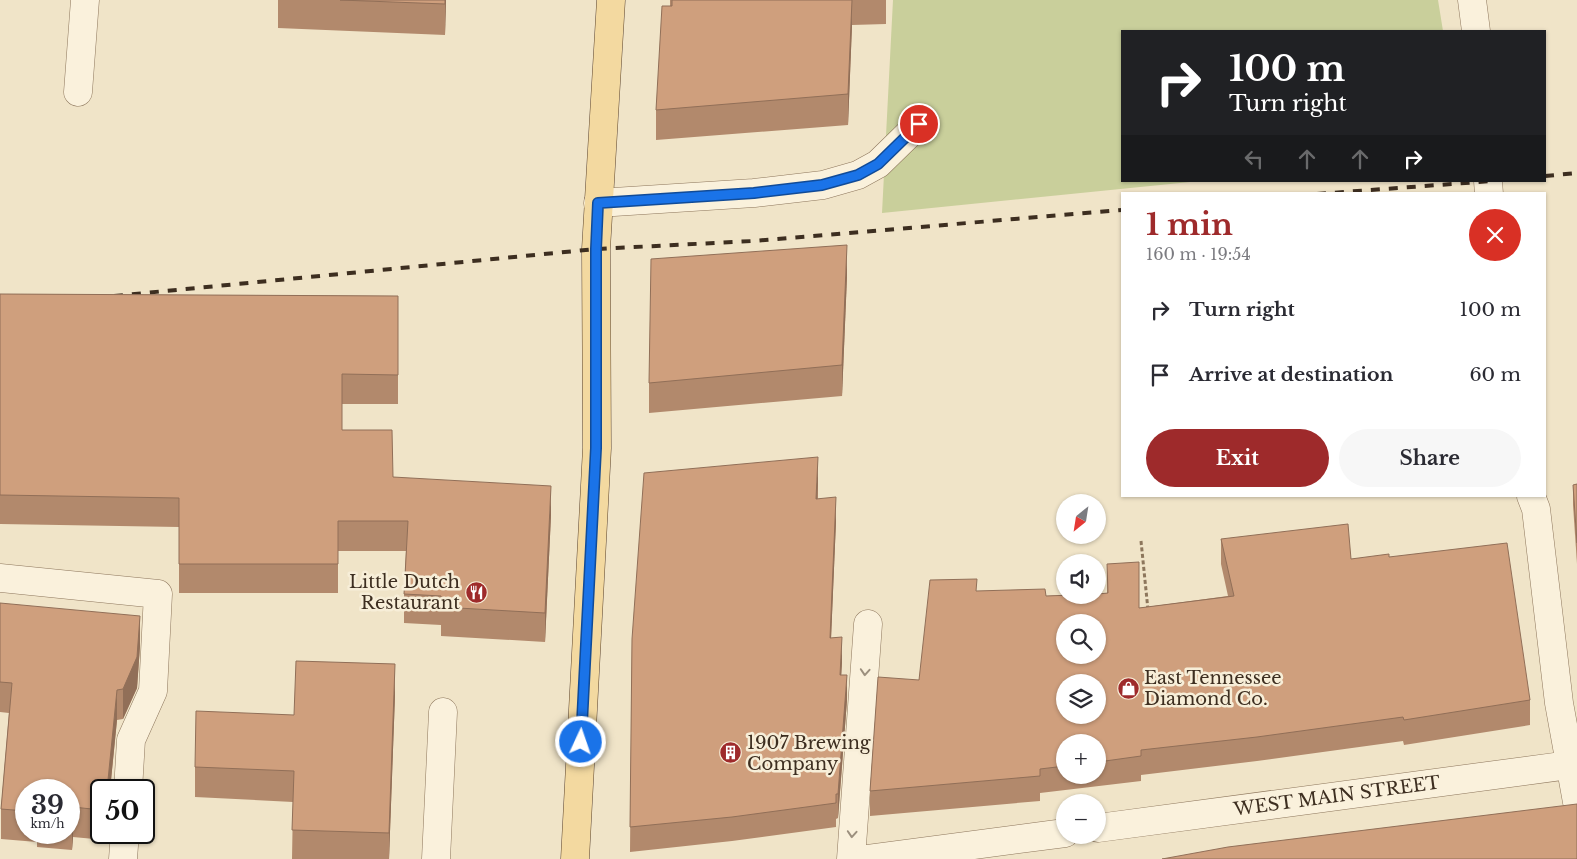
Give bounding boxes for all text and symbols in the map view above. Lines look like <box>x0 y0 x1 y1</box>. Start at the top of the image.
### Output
text: 100 m <box>1229 47 1345 90</box>
icon: right <box>1146 50 1211 115</box>
text: Turn right <box>1229 90 1347 117</box>
pin <box>898 103 940 145</box>
icon: arrive <box>905 110 933 138</box>
icon: left <box>1240 145 1268 173</box>
icon: ahead <box>1293 145 1321 173</box>
icon: ahead <box>1346 145 1374 173</box>
icon: right <box>1399 145 1427 173</box>
text: 1 min <box>1146 206 1233 243</box>
button: close <box>1469 209 1521 261</box>
text: 160 m · 19:54 <box>1146 244 1251 264</box>
icon: right <box>1146 296 1174 324</box>
text: Turn right <box>1189 298 1295 321</box>
text: 100 m <box>1460 298 1521 321</box>
icon: arrive <box>1146 361 1174 389</box>
text: Arrive at destination <box>1189 363 1393 386</box>
text: 60 m <box>1469 363 1521 386</box>
button: Exit <box>1146 429 1329 487</box>
button: Share <box>1339 429 1521 487</box>
north arrow <box>1056 494 1106 544</box>
map controls <box>1056 494 1106 844</box>
button: sound <box>1056 554 1106 604</box>
place label: Little Dutch Restaurant <box>349 571 460 614</box>
restaurant icon: Little Dutch Restaurant <box>464 580 488 604</box>
button: search <box>1056 614 1106 664</box>
place label: East Tennessee Diamond Co. <box>1144 667 1282 710</box>
one-way arrow <box>859 669 870 677</box>
button: layers <box>1056 674 1106 724</box>
shop icon: East Tennessee Diamond Co. <box>1116 676 1140 700</box>
position arrow <box>554 715 606 767</box>
place label: 1907 Brewing Company <box>747 732 871 775</box>
button: + <box>1056 734 1106 784</box>
building icon: 1907 Brewing Company <box>719 741 743 765</box>
street label: WEST MAIN STREET <box>1231 771 1442 821</box>
speed limit sign: 50 <box>90 779 155 844</box>
text: 39 <box>31 790 64 821</box>
button: − <box>1056 794 1106 844</box>
text: km/h <box>30 816 65 831</box>
one-way arrow <box>847 831 858 839</box>

